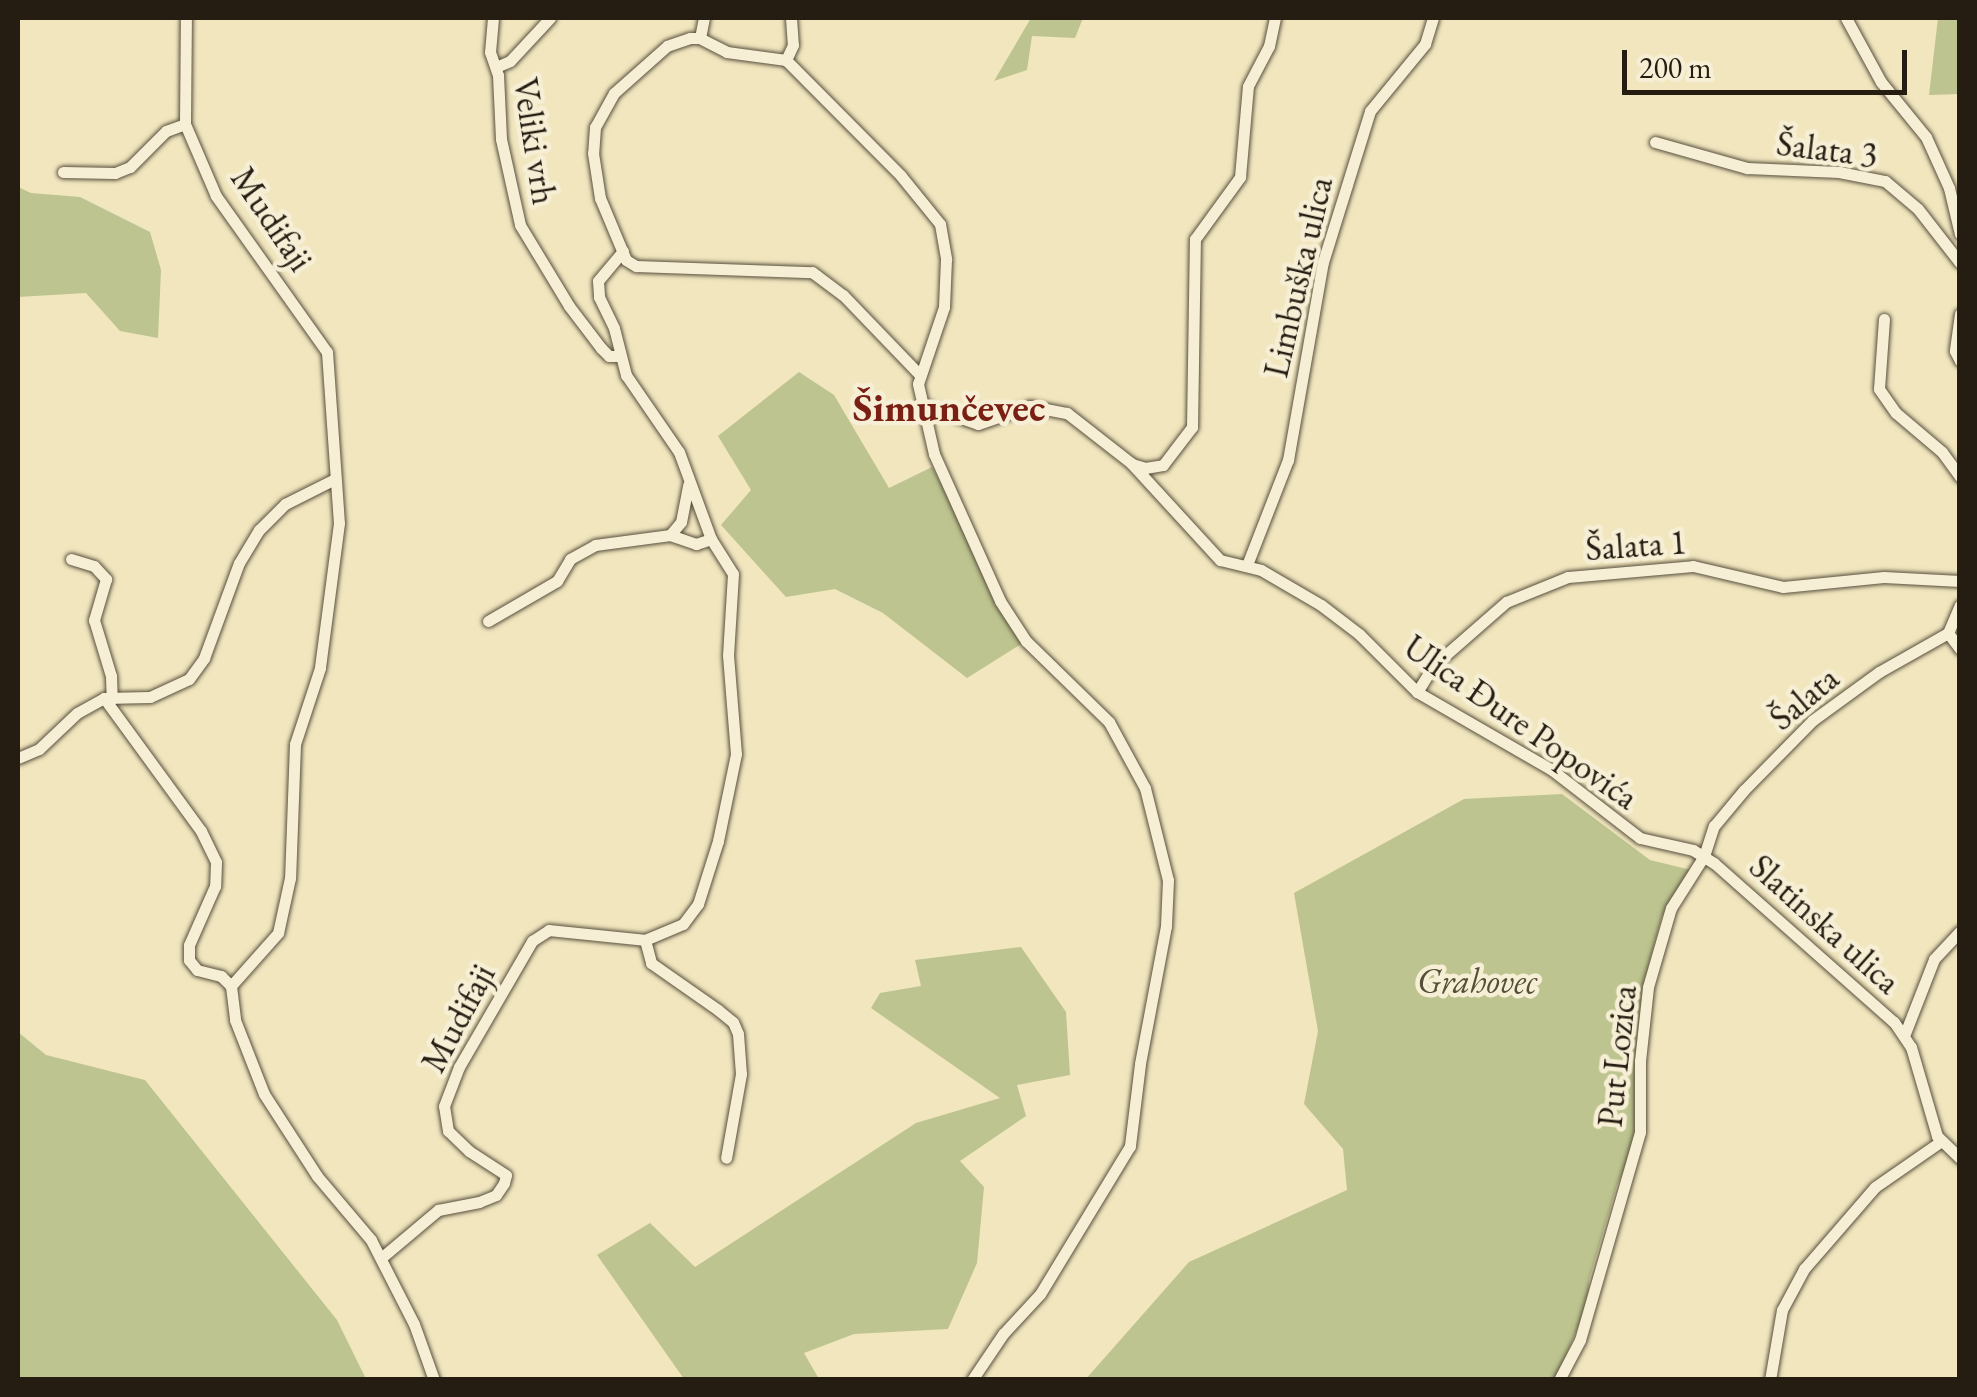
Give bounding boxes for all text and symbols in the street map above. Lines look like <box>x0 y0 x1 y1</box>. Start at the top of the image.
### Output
scale bar <box>1627 30 1912 92</box>
text: 200 m <box>1639 48 1712 87</box>
street label: Veliki vrh <box>504 75 566 207</box>
street label: Šalata 3 <box>1774 122 1880 176</box>
street label: Mudifaji <box>222 159 322 279</box>
street label: Limbuška ulica <box>1255 173 1341 381</box>
district label: Šimunčevec <box>853 383 1045 431</box>
street label: Šalata 1 <box>1584 521 1688 569</box>
street label: Ulica Đure Popovića <box>1396 626 1646 818</box>
street label: Šalata <box>1761 657 1847 739</box>
street label: Slatinska ulica <box>1741 845 1909 1003</box>
street label: Mudifaji <box>412 957 504 1079</box>
park label: Grahovec <box>1417 960 1537 1002</box>
street label: Put Lozica <box>1589 983 1645 1129</box>

